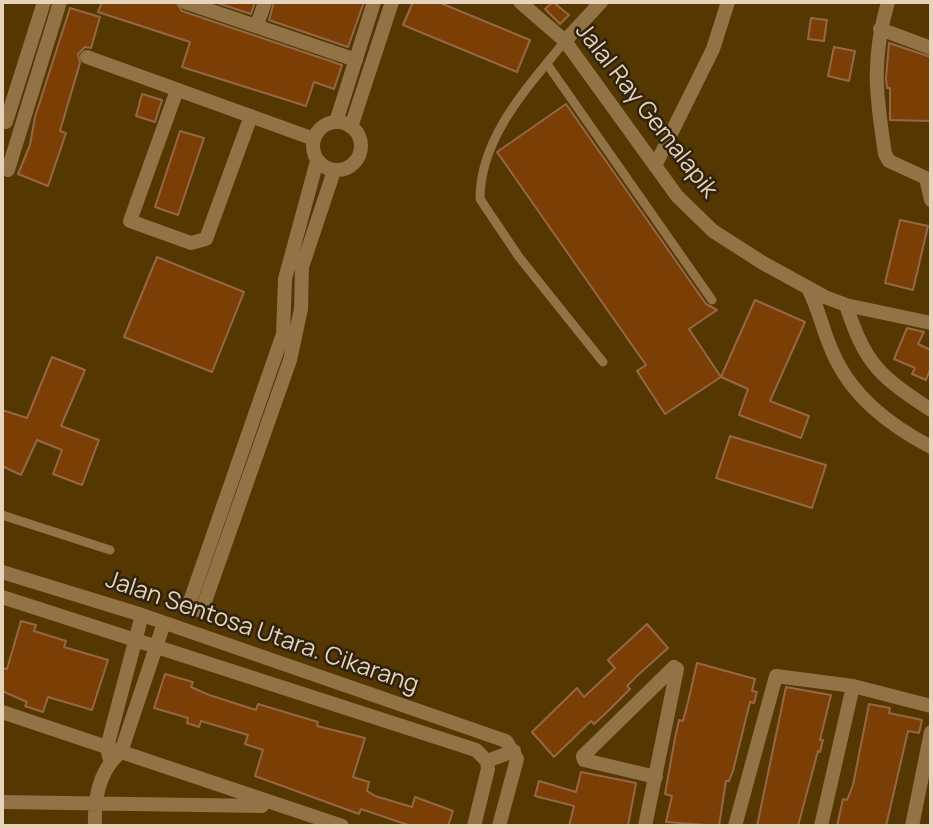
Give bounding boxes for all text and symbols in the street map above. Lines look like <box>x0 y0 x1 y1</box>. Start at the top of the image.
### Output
street label: Jalal Ray Gemalapik <box>569 18 723 204</box>
street label: Jalan Sentosa Utara. Cikarang <box>102 566 422 700</box>

